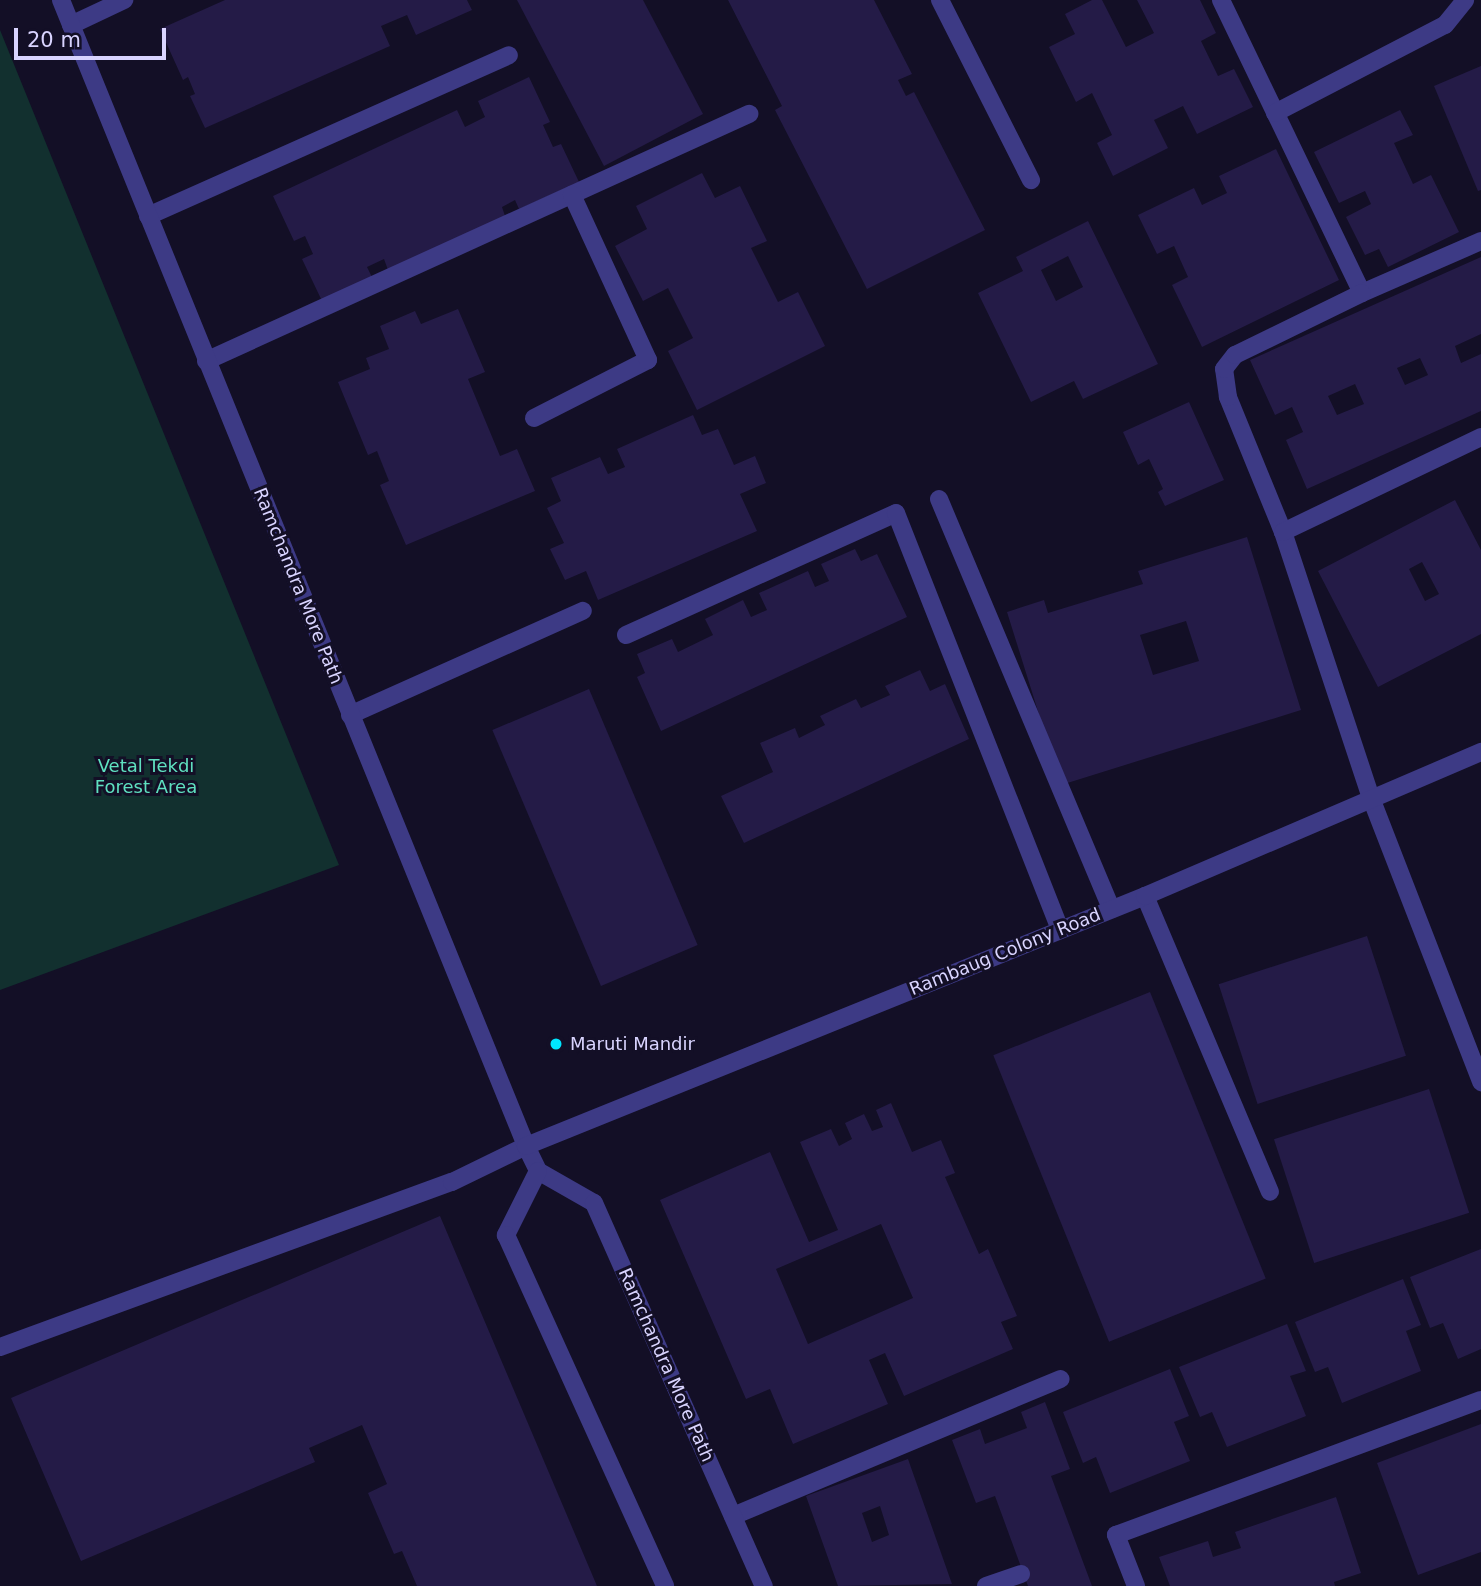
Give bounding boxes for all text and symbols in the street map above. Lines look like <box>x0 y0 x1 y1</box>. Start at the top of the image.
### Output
scale bar <box>18 14 170 58</box>
text: 20 m <box>27 28 81 52</box>
street label: Ramchandra More Path <box>249 485 347 687</box>
park label: Vetal Tekdi Forest Area <box>95 756 197 798</box>
street label: Rambaug Colony Road <box>906 904 1104 1000</box>
place label: Maruti Mandir <box>570 1033 695 1055</box>
marker: Maruti Mandir <box>548 1036 564 1052</box>
street label: Ramchandra More Path <box>613 1265 719 1465</box>

